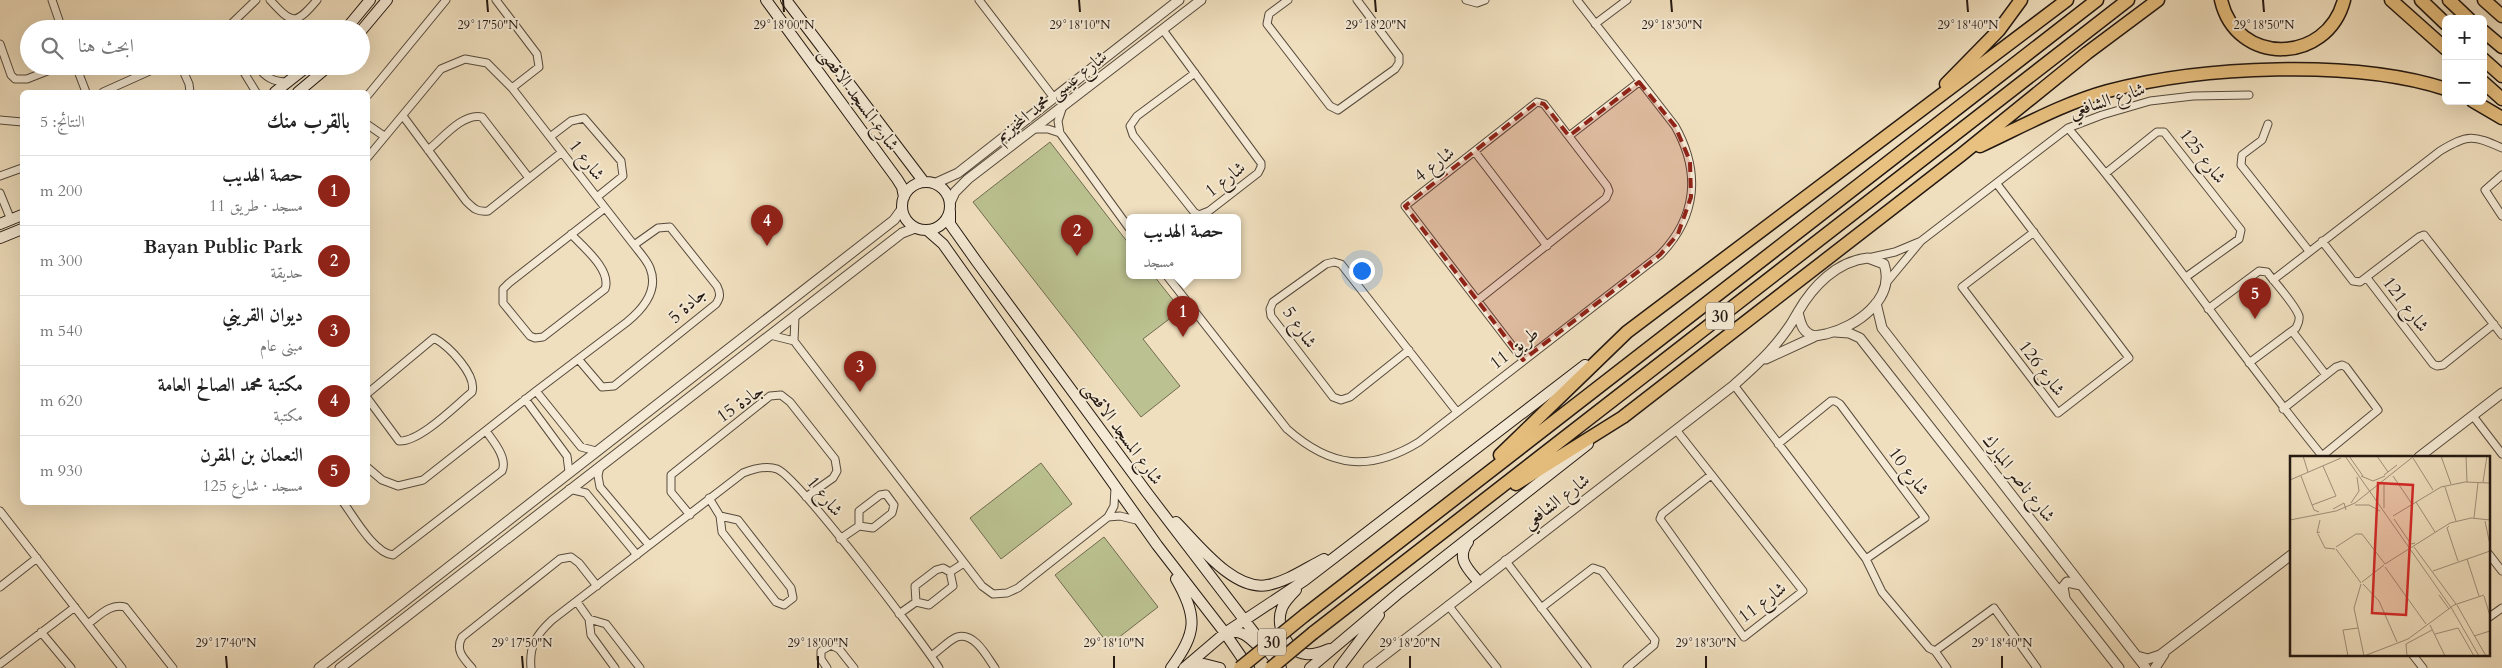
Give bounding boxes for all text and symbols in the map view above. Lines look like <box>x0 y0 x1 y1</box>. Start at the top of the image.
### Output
map controls <box>2442 15 2487 105</box>
button: + <box>2442 15 2487 60</box>
text: 29°17'50"N <box>458 17 519 33</box>
text: 29°18'00"N <box>754 17 815 33</box>
text: 29°18'10"N <box>1050 17 1111 33</box>
text: 29°18'20"N <box>1346 17 1407 33</box>
text: 29°18'30"N <box>1642 17 1703 33</box>
text: 29°18'40"N <box>1938 17 1999 33</box>
text: 29°18'50"N <box>2234 17 2295 33</box>
search box <box>20 20 370 75</box>
text: ابحث هنا <box>78 33 134 59</box>
icon: search <box>38 34 66 62</box>
street label: شارع المسجد الاقصى <box>811 42 905 157</box>
street label: شارع عيسى محمد المخيزيم <box>990 45 1114 151</box>
button: − <box>2442 60 2487 105</box>
street label: شارع الشافعي <box>2066 76 2150 128</box>
text: بالقرب منك <box>267 107 350 136</box>
text: النتائج: 5 <box>40 111 85 133</box>
street label: شارع 125 <box>2172 123 2232 190</box>
street label: شارع 1 <box>561 135 610 187</box>
street label: شارع 4 <box>1409 141 1461 190</box>
street label: شارع 1 <box>1200 156 1252 205</box>
text: حصة الهديب <box>222 162 303 188</box>
text: 200 m <box>40 180 82 202</box>
text: 1 <box>330 180 338 202</box>
text: مسجد · طريق 11 <box>209 195 303 217</box>
pin: 4 <box>751 205 783 246</box>
popup <box>1126 214 1241 279</box>
pin: 2 <box>1061 215 1093 256</box>
text: حصة الهديب <box>1143 218 1224 244</box>
text: Bayan Public Park <box>144 234 303 260</box>
text: 300 m <box>40 250 82 272</box>
text: 2 <box>330 250 338 272</box>
text: مسجد <box>1143 251 1175 273</box>
your location <box>1349 258 1375 284</box>
text: حديقة <box>271 262 303 284</box>
street label: شارع 121 <box>2375 271 2435 338</box>
pin: 5 <box>2239 278 2271 319</box>
street label: جادة 5 <box>663 281 712 329</box>
pin: 1 <box>1167 296 1199 337</box>
text: ديوان القريني <box>222 302 303 328</box>
street label: شارع 5 <box>1275 302 1323 354</box>
road number: 30 <box>1706 302 1734 330</box>
text: 540 m <box>40 320 82 342</box>
text: 3 <box>330 320 338 342</box>
street label: طريق 11 <box>1484 321 1544 376</box>
text: مبنى عام <box>260 335 303 357</box>
street label: شارع 126 <box>2011 335 2071 402</box>
pin: 3 <box>844 351 876 392</box>
text: مكتبة محمد الصالح العامة <box>158 372 303 398</box>
street label: شارع المسجد الاقصى <box>1075 376 1169 491</box>
street label: جادة 15 <box>711 378 769 429</box>
text: 620 m <box>40 390 82 412</box>
text: 4 <box>330 390 338 412</box>
text: مكتبة <box>273 405 303 427</box>
street label: شارع ناصر المبارك <box>1975 429 2061 529</box>
text: النعمان بن المقرن <box>200 442 303 468</box>
street label: شارع 10 <box>1881 442 1935 502</box>
inset map <box>2290 456 2490 656</box>
text: 930 m <box>40 460 82 482</box>
text: 5 <box>330 460 338 482</box>
street label: شارع الشافعي <box>1517 468 1598 538</box>
street label: شارع 1 <box>799 471 849 523</box>
text: مسجد · شارع 125 <box>202 475 303 497</box>
street label: شارع 11 <box>1733 576 1793 630</box>
road number: 30 <box>1258 628 1286 656</box>
text: 29°17'40"N <box>196 635 257 651</box>
text: 29°17'50"N <box>492 635 553 651</box>
text: 29°18'00"N <box>788 635 849 651</box>
text: 29°18'10"N <box>1084 635 1145 651</box>
text: 29°18'20"N <box>1380 635 1441 651</box>
text: 29°18'30"N <box>1676 635 1737 651</box>
text: 29°18'40"N <box>1972 635 2033 651</box>

